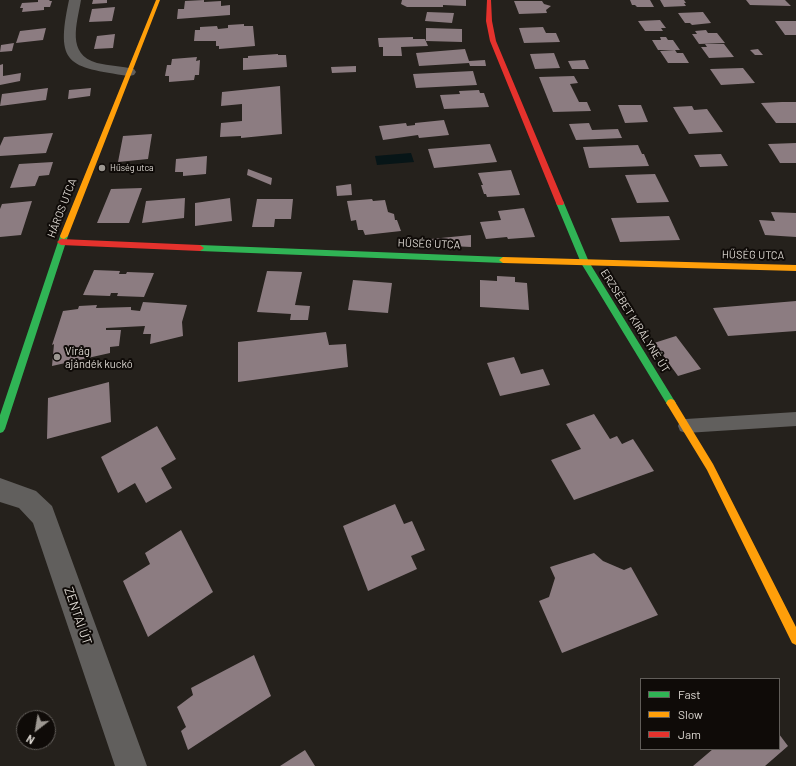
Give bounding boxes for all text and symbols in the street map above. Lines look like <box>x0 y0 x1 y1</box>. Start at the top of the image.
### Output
marker: Hűség utca <box>97 163 107 173</box>
place label: Hűség utca <box>110 163 154 173</box>
street label: HÁROS UTCA <box>45 177 79 239</box>
street label: HŰSÉG UTCA <box>398 236 460 252</box>
street label: HŰSÉG UTCA <box>722 248 784 262</box>
street label: ERZSÉBET KIRÁLYNÉ ÚT <box>598 267 672 375</box>
place label: Virág ajándék kuckó <box>65 344 133 370</box>
marker: Virág ajándék kuckó <box>52 352 62 362</box>
street label: ZENTAI ÚT <box>61 585 95 647</box>
legend <box>640 678 780 750</box>
text: Fast <box>678 687 701 701</box>
text: Slow <box>678 707 703 721</box>
north arrow <box>16 710 56 750</box>
text: Jam <box>678 727 701 741</box>
text: N <box>24 732 37 747</box>

